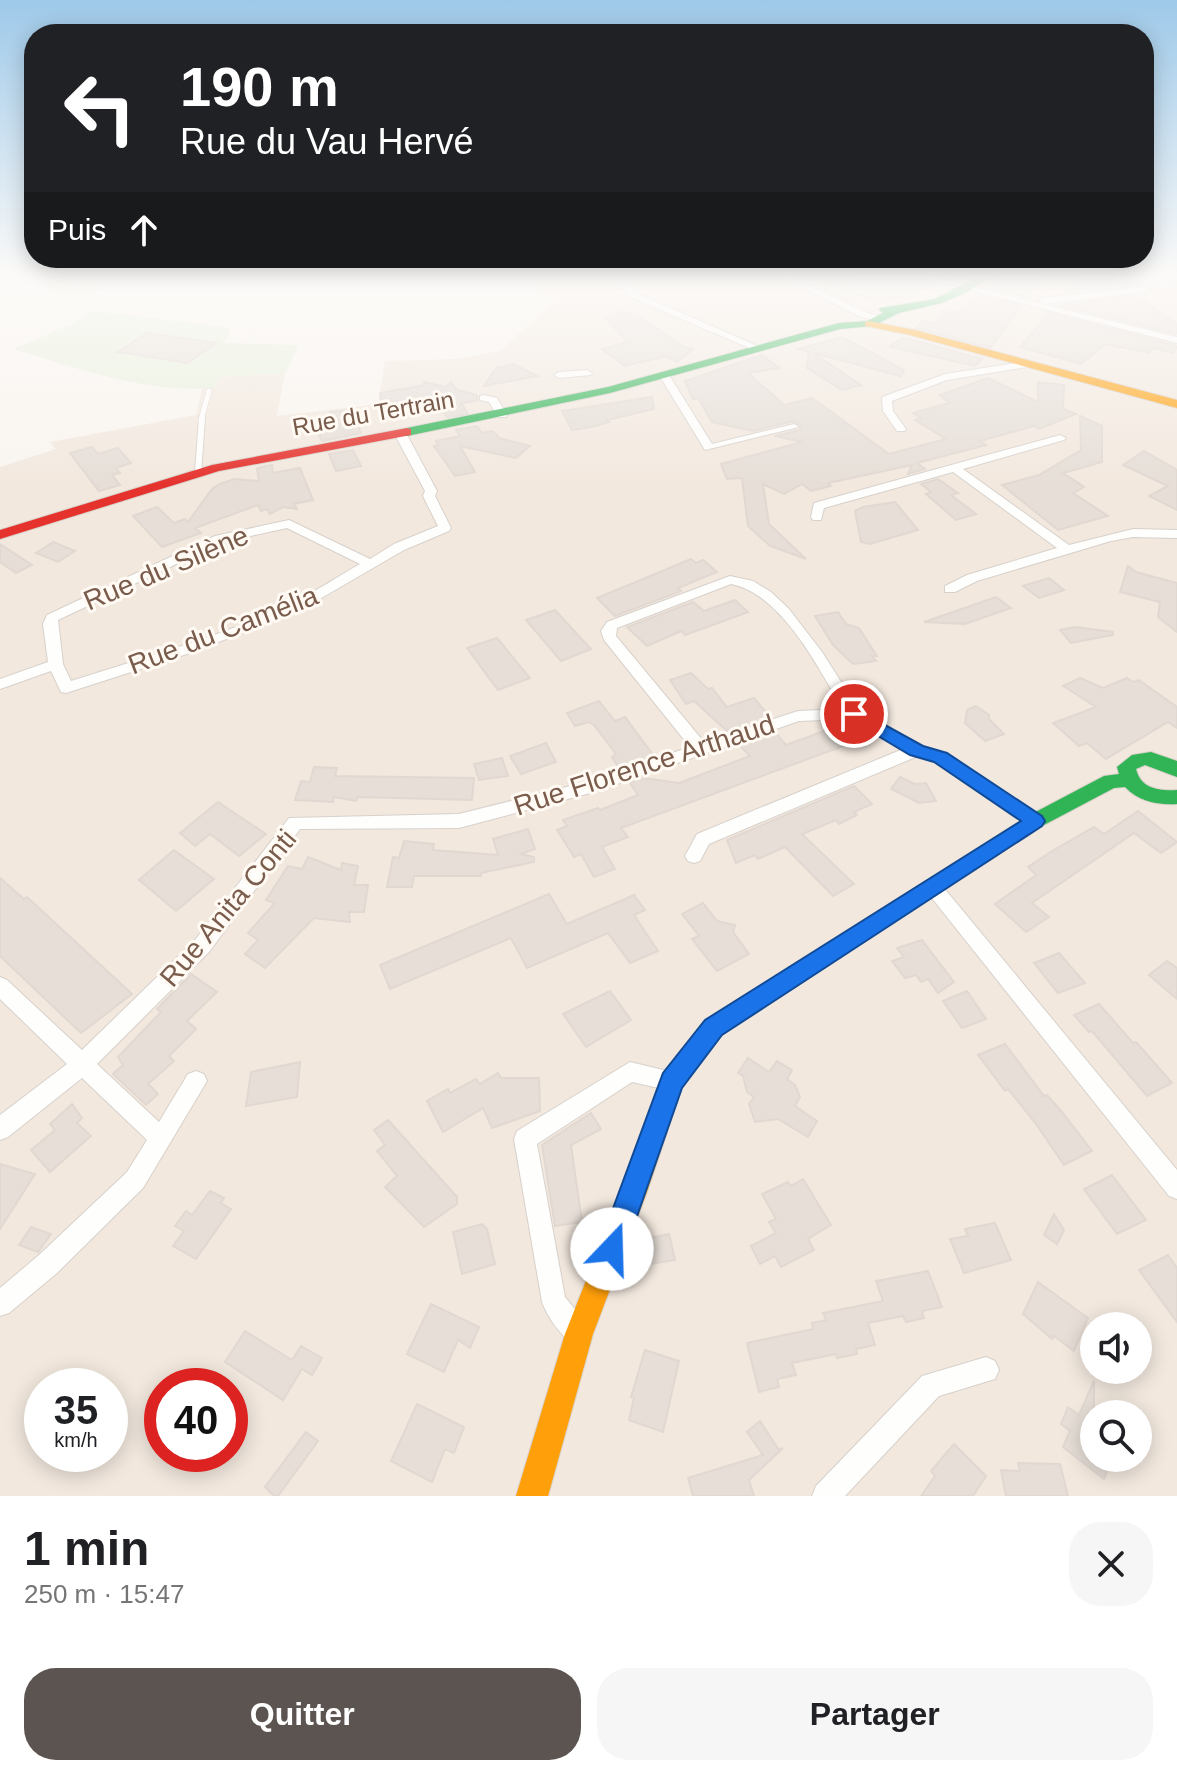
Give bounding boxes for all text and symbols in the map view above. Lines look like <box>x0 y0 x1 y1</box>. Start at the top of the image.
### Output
text: 190 m <box>180 55 339 118</box>
icon: left <box>48 56 152 160</box>
text: Rue du Vau Hervé <box>180 121 474 162</box>
icon: ahead <box>122 208 166 252</box>
text: Puis <box>48 213 106 246</box>
street label: Rue du Tertrain <box>290 385 456 441</box>
street label: Rue du Silène <box>79 519 253 617</box>
street label: Rue du Camélia <box>124 579 323 680</box>
pin <box>820 680 888 748</box>
icon: arrive <box>832 692 876 736</box>
street label: Rue Florence Arthaud <box>510 708 778 822</box>
street label: Rue Anita Conti <box>154 824 302 992</box>
position arrow <box>570 1207 654 1291</box>
map controls <box>1080 1312 1152 1472</box>
button: sound <box>1080 1312 1152 1384</box>
speed limit sign: 40 <box>144 1368 248 1472</box>
text: 35 <box>54 1388 98 1432</box>
button: search <box>1080 1400 1152 1472</box>
text: km/h <box>54 1429 98 1451</box>
text: 1 min <box>24 1522 149 1575</box>
button: close <box>1069 1522 1153 1606</box>
text: 250 m · 15:47 <box>24 1579 184 1609</box>
button: Quitter <box>24 1668 581 1760</box>
button: Partager <box>597 1668 1153 1760</box>

